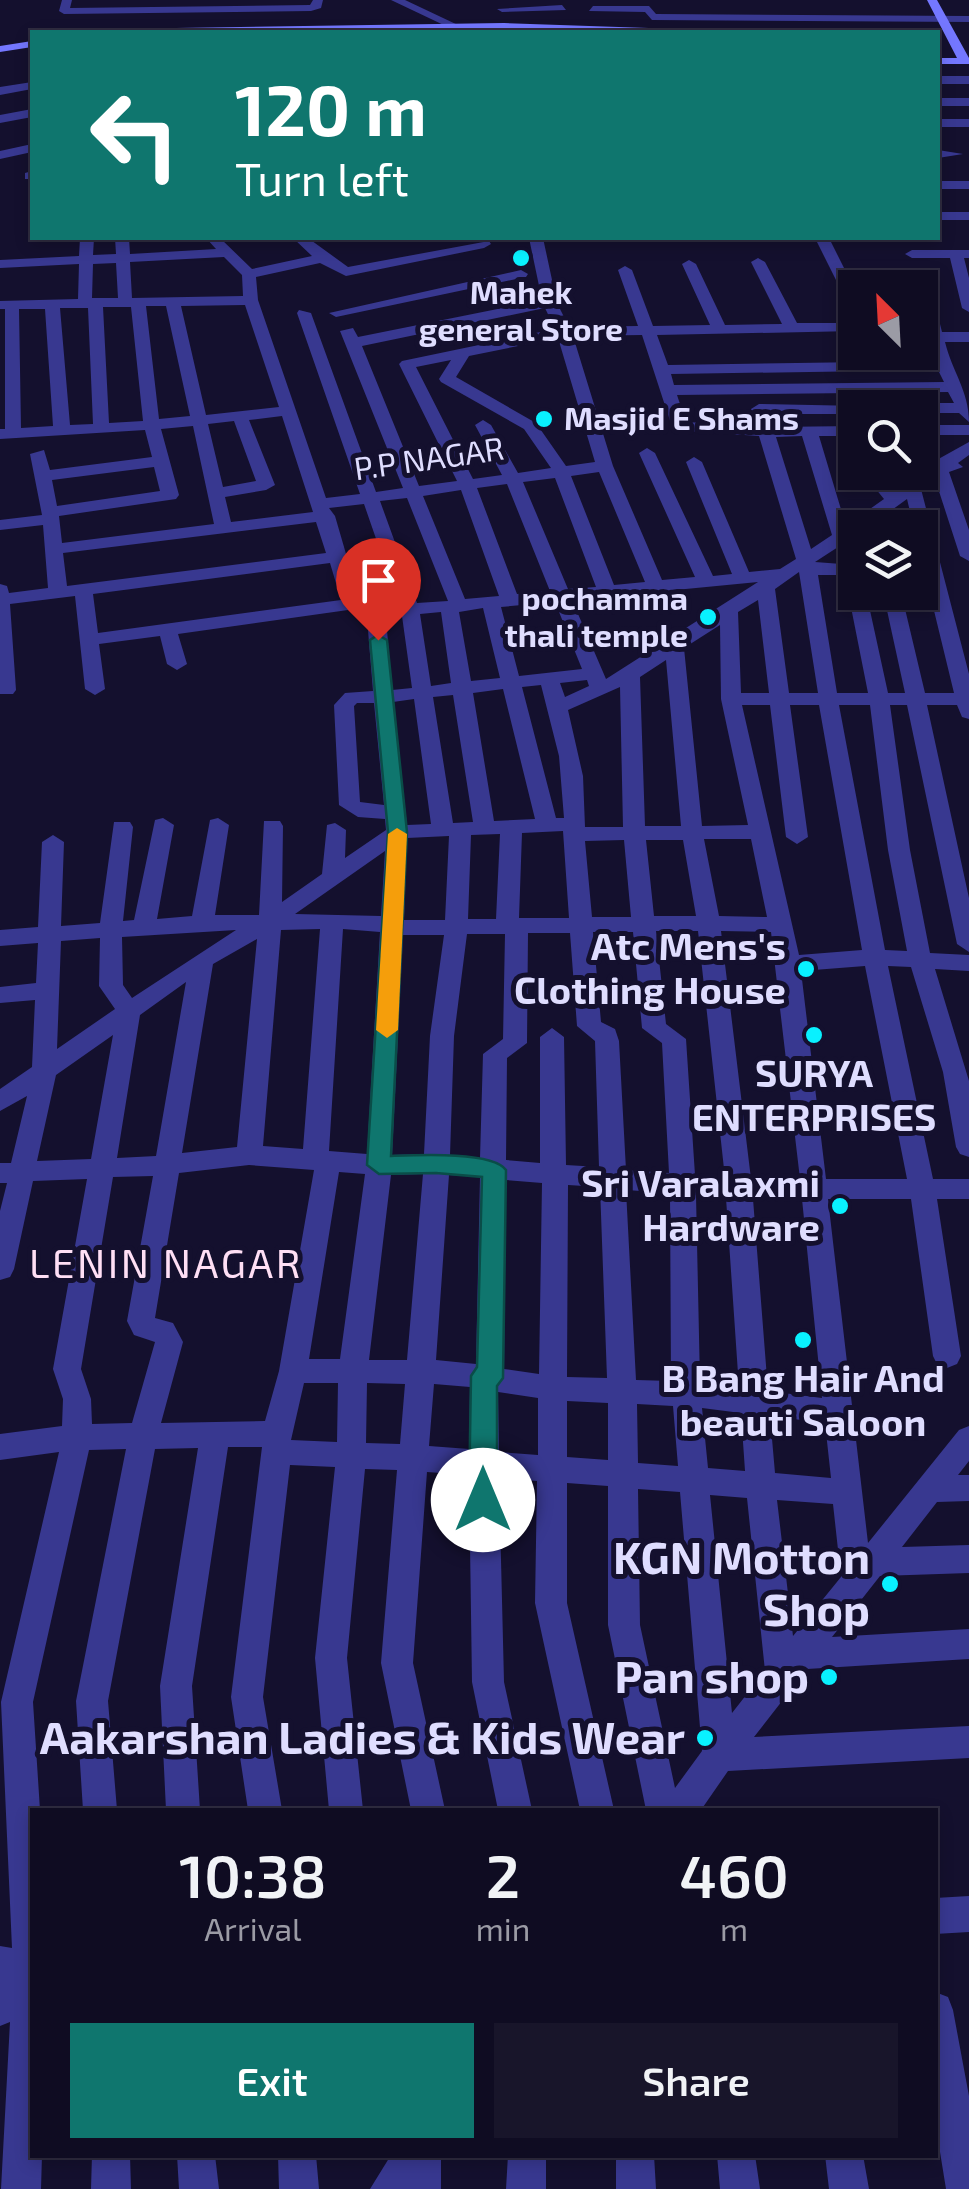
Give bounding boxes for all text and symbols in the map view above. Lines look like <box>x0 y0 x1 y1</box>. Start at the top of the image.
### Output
text: 120 m <box>235 66 427 150</box>
icon: left <box>70 70 200 200</box>
text: Turn left <box>235 151 409 205</box>
marker: Mahek general Store <box>510 247 532 269</box>
north arrow <box>838 270 938 370</box>
map controls <box>838 270 938 610</box>
place label: Mahek general Store <box>419 272 623 347</box>
button: search <box>838 390 938 490</box>
place label: Masjid E Shams <box>564 398 799 436</box>
marker: Masjid E Shams <box>533 408 555 430</box>
street label: P.P NAGAR <box>351 428 506 486</box>
button: layers <box>838 510 938 610</box>
pin <box>336 538 421 641</box>
icon: arrive <box>351 553 406 608</box>
place label: pochamma thali temple <box>505 578 688 653</box>
marker: pochamma thali temple <box>697 606 719 628</box>
place label: Atc Mens's Clothing House <box>514 922 786 1012</box>
marker: Atc Mens's Clothing House <box>795 958 817 980</box>
marker: SURYA ENTERPRISES <box>803 1024 825 1046</box>
place label: SURYA ENTERPRISES <box>692 1049 936 1139</box>
place label: Sri Varalaxmi Hardware <box>581 1159 820 1249</box>
marker: Sri Varalaxmi Hardware <box>829 1195 851 1217</box>
district label: LENIN NAGAR <box>29 1238 303 1286</box>
marker: B Bang Hair And beauti Saloon <box>792 1329 814 1351</box>
place label: B Bang Hair And beauti Saloon <box>661 1354 945 1444</box>
position arrow <box>431 1448 535 1552</box>
place label: KGN Motton Shop <box>613 1529 870 1635</box>
marker: KGN Motton Shop <box>879 1573 901 1595</box>
place label: Pan shop <box>614 1648 809 1702</box>
marker: Pan shop <box>818 1666 840 1688</box>
place label: Aakarshan Ladies & Kids Wear <box>40 1709 685 1763</box>
marker: Aakarshan Ladies & Kids Wear <box>694 1727 716 1749</box>
text: 10:38 <box>179 1838 327 1910</box>
text: 2 <box>486 1838 520 1910</box>
text: 460 <box>679 1838 789 1910</box>
text: Arrival <box>204 1909 302 1947</box>
text: min <box>476 1909 530 1947</box>
text: m <box>720 1909 748 1947</box>
button: Exit <box>70 2023 474 2138</box>
button: Share <box>494 2023 898 2138</box>

